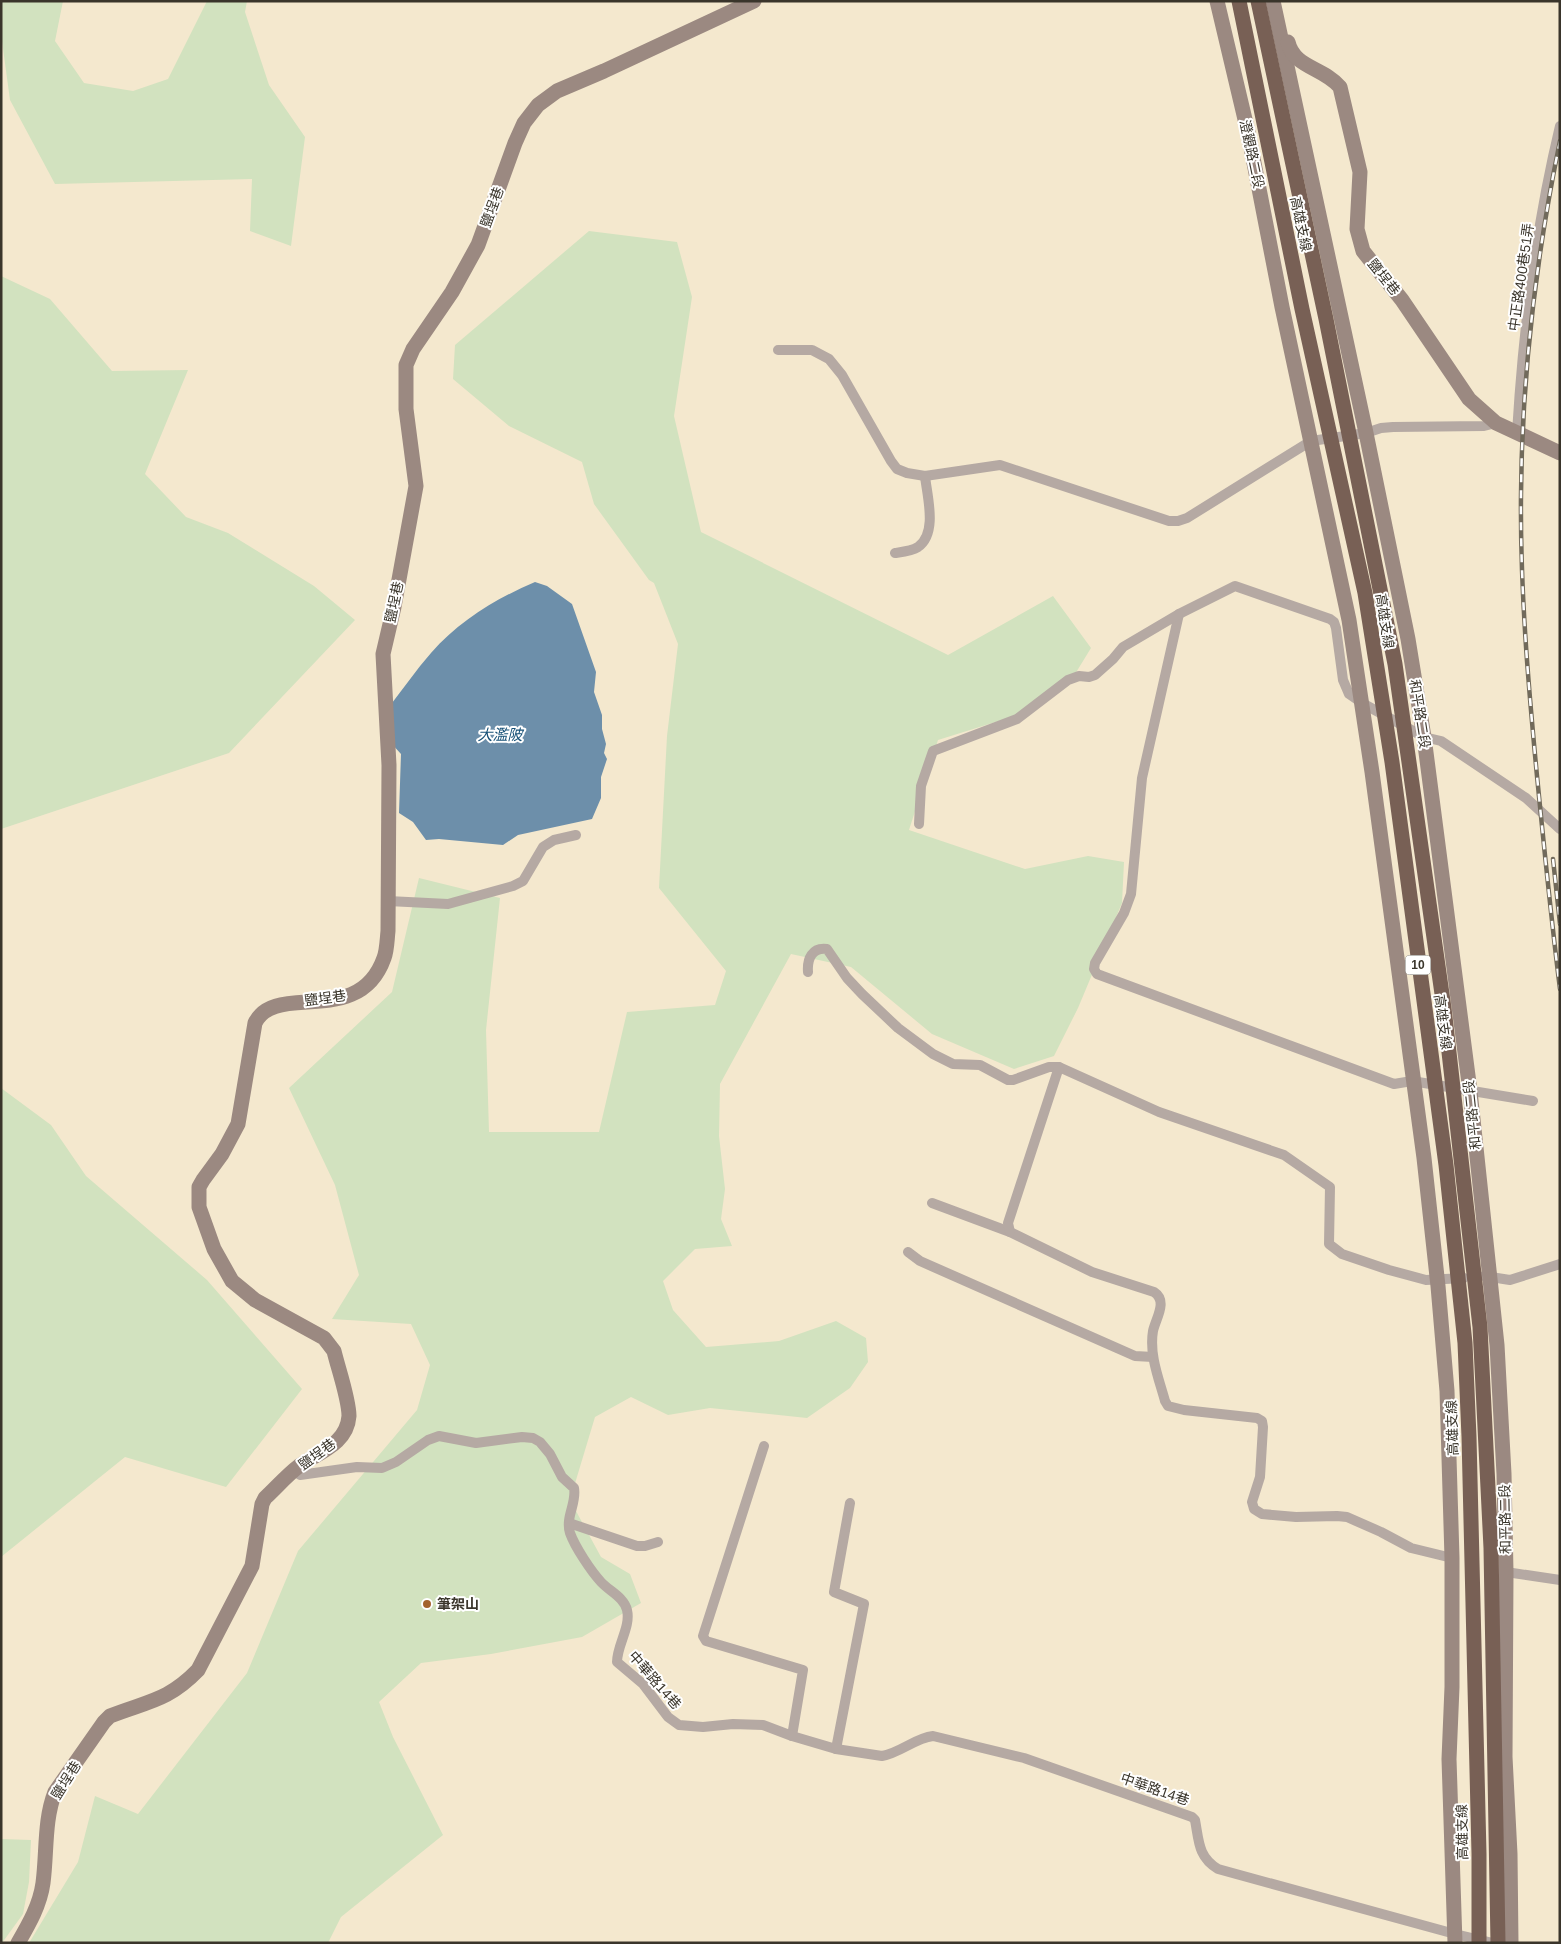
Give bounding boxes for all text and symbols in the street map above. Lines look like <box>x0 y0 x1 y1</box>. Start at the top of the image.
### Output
street label: 澄觀路二段 <box>1237 118 1267 190</box>
street label: 鹽埕巷 <box>477 185 507 229</box>
street label: 高雄支線 <box>1287 195 1315 253</box>
street label: 中正路400巷51弄 <box>1505 222 1537 332</box>
street label: 鹽埕巷 <box>1365 256 1403 298</box>
street label: 鹽埕巷 <box>382 580 406 624</box>
street label: 高雄支線 <box>1373 592 1397 650</box>
street label: 和平路二段 <box>1407 678 1433 750</box>
water label: 大濫陂 <box>477 726 524 743</box>
road number: 10 <box>1406 956 1430 974</box>
street label: 鹽埕巷 <box>303 987 347 1009</box>
street label: 高雄支線 <box>1431 993 1455 1051</box>
street label: 和平路二段 <box>1460 1079 1484 1151</box>
street label: 高雄支線 <box>1443 1400 1461 1456</box>
street label: 鹽埕巷 <box>295 1435 339 1473</box>
street label: 和平路二段 <box>1496 1484 1514 1554</box>
place label: 筆架山 <box>437 1596 479 1612</box>
marker: 筆架山 <box>421 1598 433 1610</box>
street label: 中華路14巷 <box>625 1648 685 1712</box>
street label: 鹽埕巷 <box>48 1758 84 1802</box>
street label: 中華路14巷 <box>1119 1770 1191 1808</box>
street label: 高雄支線 <box>1454 1804 1470 1860</box>

